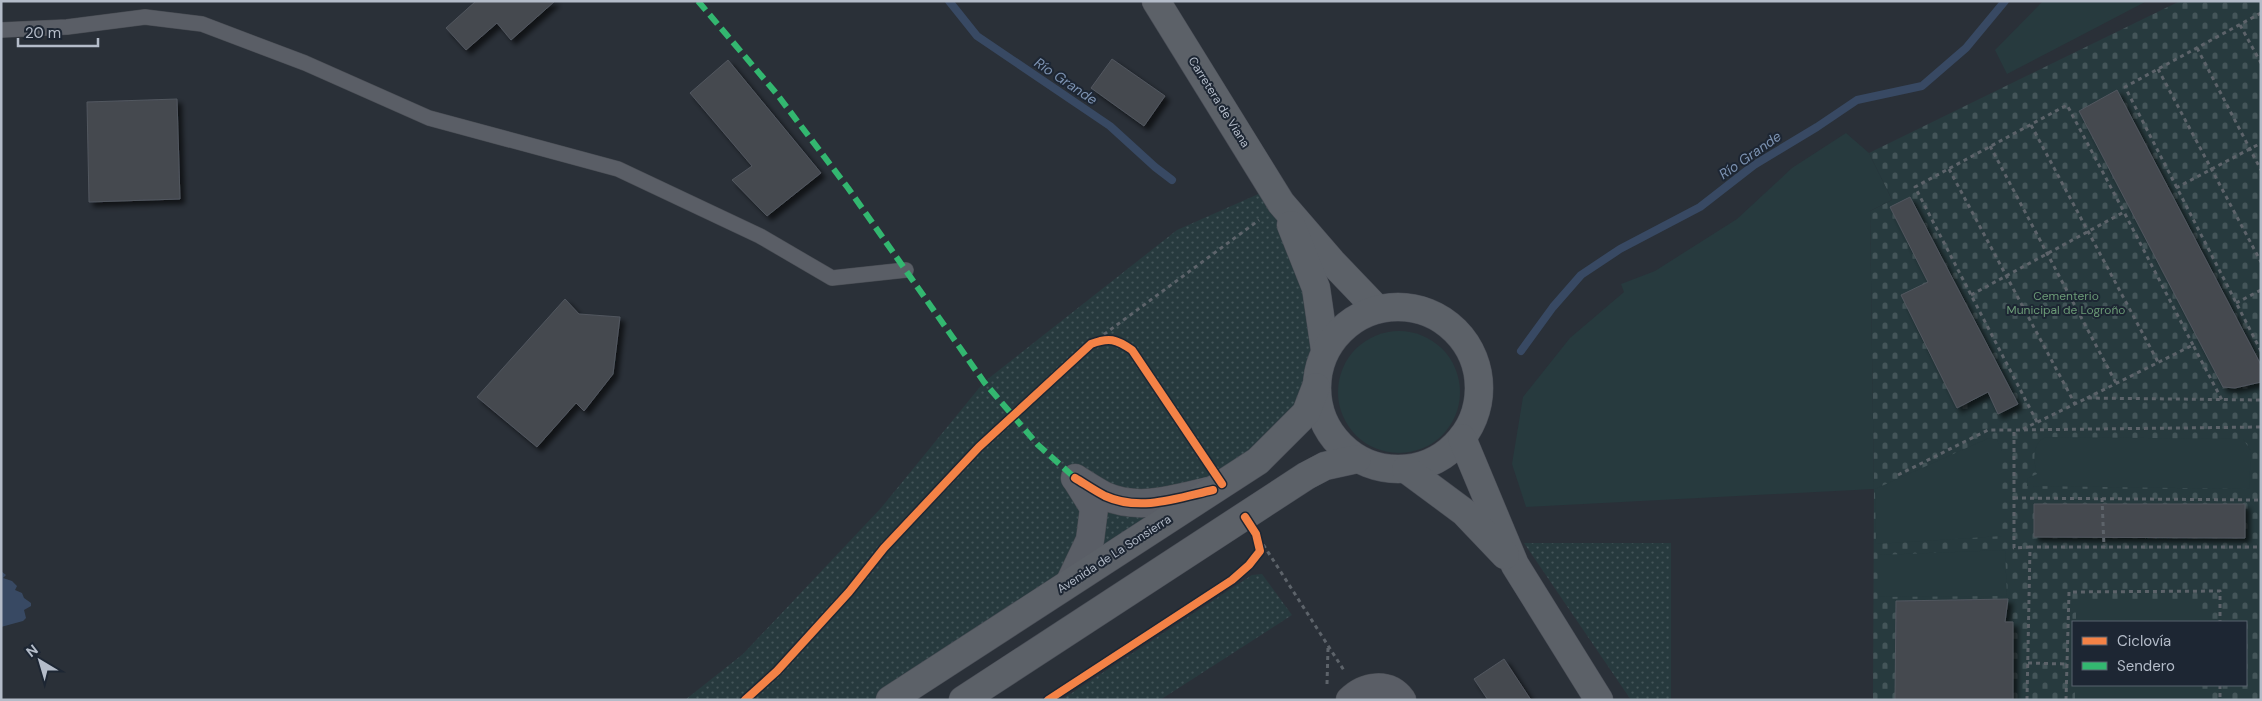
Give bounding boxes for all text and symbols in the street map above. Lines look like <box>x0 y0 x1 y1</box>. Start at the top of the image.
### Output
scale bar <box>18 15 98 47</box>
text: 20 m <box>25 23 61 43</box>
water label: Río Grande <box>1031 53 1101 109</box>
street label: Carretera de Viana <box>1185 54 1253 150</box>
water label: Río Grande <box>1715 127 1785 183</box>
park label: Cementerio Municipal de Logroño <box>2007 288 2125 318</box>
street label: Avenida de La Sonsierra <box>1054 511 1174 597</box>
legend <box>2072 621 2247 686</box>
text: Ciclovía <box>2117 631 2171 651</box>
north arrow <box>15 636 65 686</box>
text: N <box>22 641 42 661</box>
text: Sendero <box>2117 656 2175 676</box>

